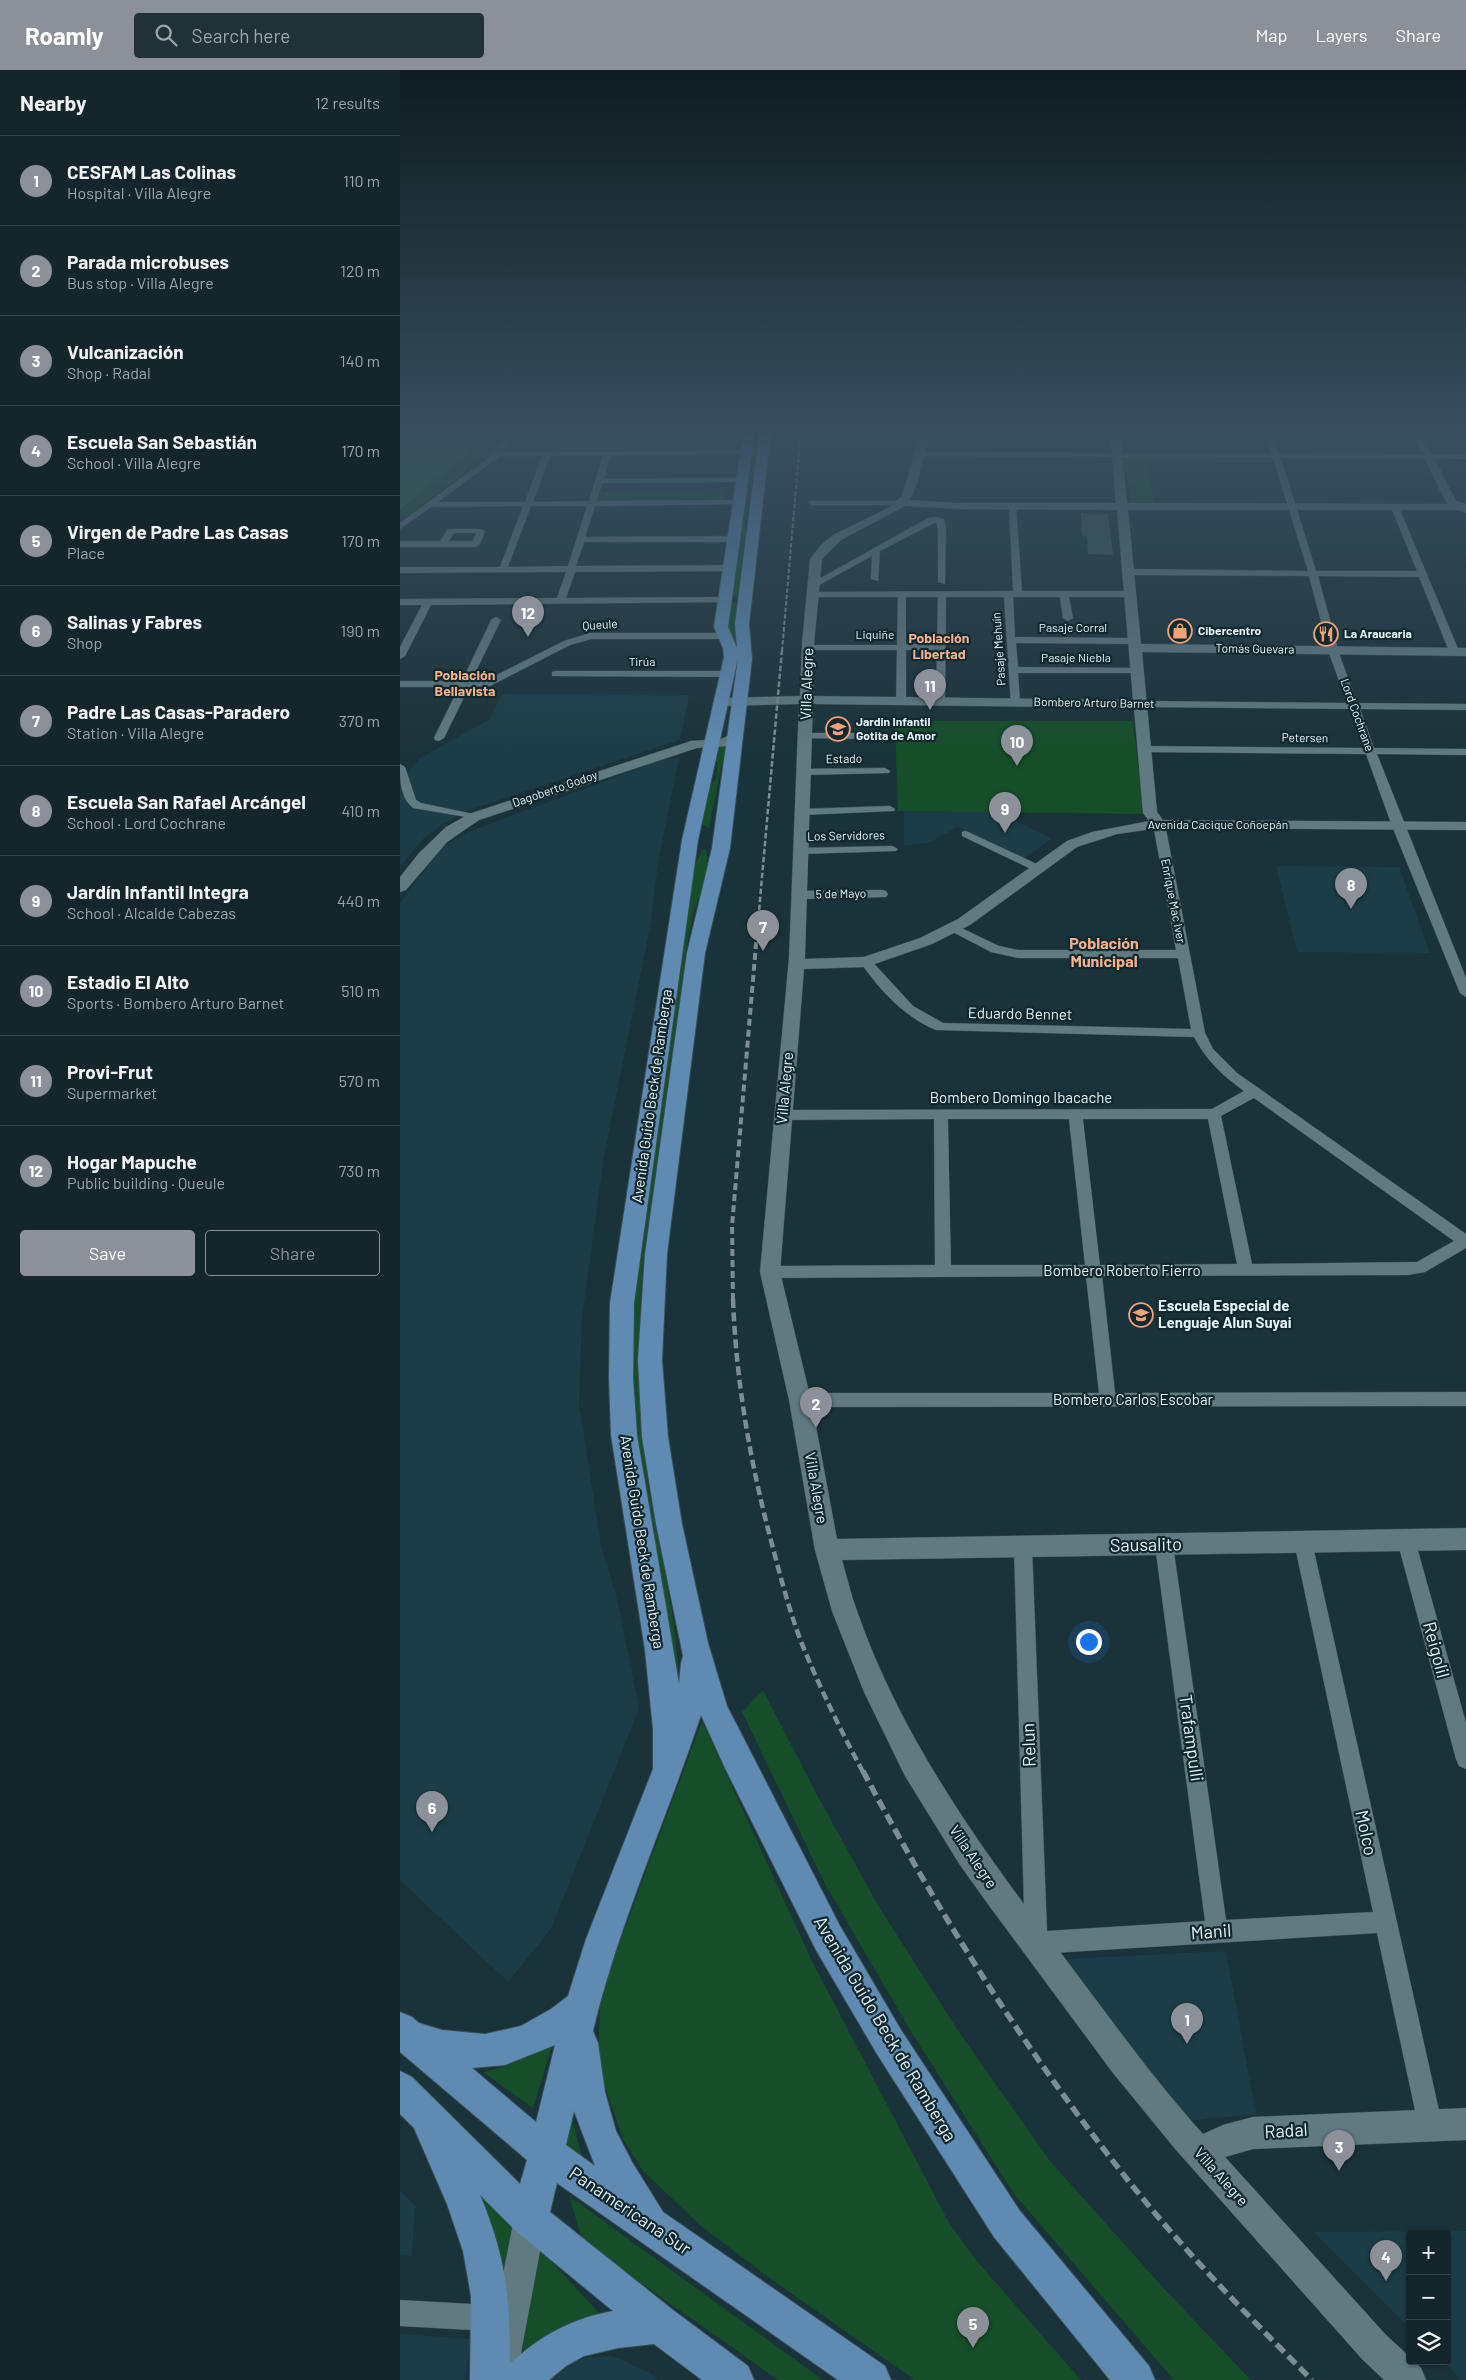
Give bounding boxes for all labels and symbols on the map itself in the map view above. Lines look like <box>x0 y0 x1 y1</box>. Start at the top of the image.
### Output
pin: 12 <box>512 596 544 637</box>
street label: Pasaje Mehuín <box>988 612 1008 686</box>
street label: Queule <box>582 616 618 632</box>
shop icon: Cibercentro <box>1167 618 1193 644</box>
street label: Pasaje Corral <box>1039 620 1107 634</box>
restaurant icon: La Araucaria <box>1313 621 1339 647</box>
place label: Cibercentro <box>1198 623 1262 637</box>
place label: La Araucaria <box>1344 626 1412 640</box>
street label: Liquiñe <box>856 627 894 641</box>
district label: Población Libertad <box>909 629 969 662</box>
street label: Tomás Guevara <box>1215 640 1295 656</box>
street label: Villa Alegre <box>796 648 816 720</box>
street label: Pasaje Niebla <box>1041 650 1111 664</box>
street label: Tirúa <box>629 654 655 668</box>
district label: Población Bellavista <box>435 666 495 699</box>
pin: 11 <box>914 669 946 710</box>
street label: Lord Cochrane <box>1338 676 1378 753</box>
street label: Bombero Arturo Barnet <box>1033 694 1155 710</box>
place label: Jardin Infantil Gotita de Amor <box>856 714 936 742</box>
school or university icon: Jardin Infantil Gotita de Amor <box>825 716 851 742</box>
pin: 10 <box>1001 725 1033 766</box>
street label: Petersen <box>1282 730 1329 744</box>
street label: Estado <box>826 751 862 765</box>
street label: Dagoberto Godoy <box>510 767 600 809</box>
pin: 9 <box>989 792 1021 833</box>
street label: Avenida Cacique Coñoepán <box>1148 817 1288 831</box>
street label: Los Servidores <box>807 827 885 843</box>
street label: Enrique Mac Iver <box>1159 857 1189 945</box>
pin: 8 <box>1335 868 1367 909</box>
street label: 5 de Mayo <box>816 886 866 900</box>
pin: 7 <box>747 910 779 951</box>
district label: Población Municipal <box>1069 933 1139 970</box>
street label: Avenida Guido Beck de Ramberga <box>627 988 675 1204</box>
street label: Eduardo Bennet <box>968 1003 1072 1023</box>
street label: Villa Alegre <box>772 1051 796 1125</box>
street label: Bombero Domingo Ibacache <box>930 1088 1112 1106</box>
street label: Bombero Roberto Fierro <box>1043 1261 1201 1279</box>
place label: Escuela Especial de Lenguaje Alun Suyai <box>1158 1296 1292 1331</box>
school or university icon: Escuela Especial de Lenguaje Alun Suyai <box>1128 1302 1154 1328</box>
pin: 2 <box>800 1387 832 1428</box>
street label: Bombero Carlos Escobar <box>1053 1390 1214 1408</box>
street label: Avenida Guido Beck de Ramberga <box>617 1434 669 1650</box>
street label: Villa Alegre <box>802 1451 832 1525</box>
street label: Sausalito <box>1110 1532 1182 1556</box>
street label: Reigolil <box>1419 1619 1455 1680</box>
your location <box>1076 1629 1102 1655</box>
street label: Trafampulli <box>1175 1693 1209 1783</box>
street label: Relun <box>1016 1723 1040 1767</box>
pin: 6 <box>416 1791 448 1832</box>
street label: Molco <box>1351 1808 1383 1858</box>
street label: Villa Alegre <box>946 1821 1001 1891</box>
street label: Avenida Guido Beck de Ramberga <box>810 1912 962 2145</box>
street label: Manil <box>1190 1919 1232 1943</box>
pin: 1 <box>1171 2003 1203 2044</box>
street label: Radal <box>1264 2118 1308 2142</box>
pin: 3 <box>1323 2130 1355 2171</box>
street label: Villa Alegre <box>1191 2143 1253 2209</box>
street label: Panamericana Sur <box>566 2161 696 2259</box>
pin: 4 <box>1370 2240 1402 2281</box>
pin: 5 <box>957 2307 989 2348</box>

